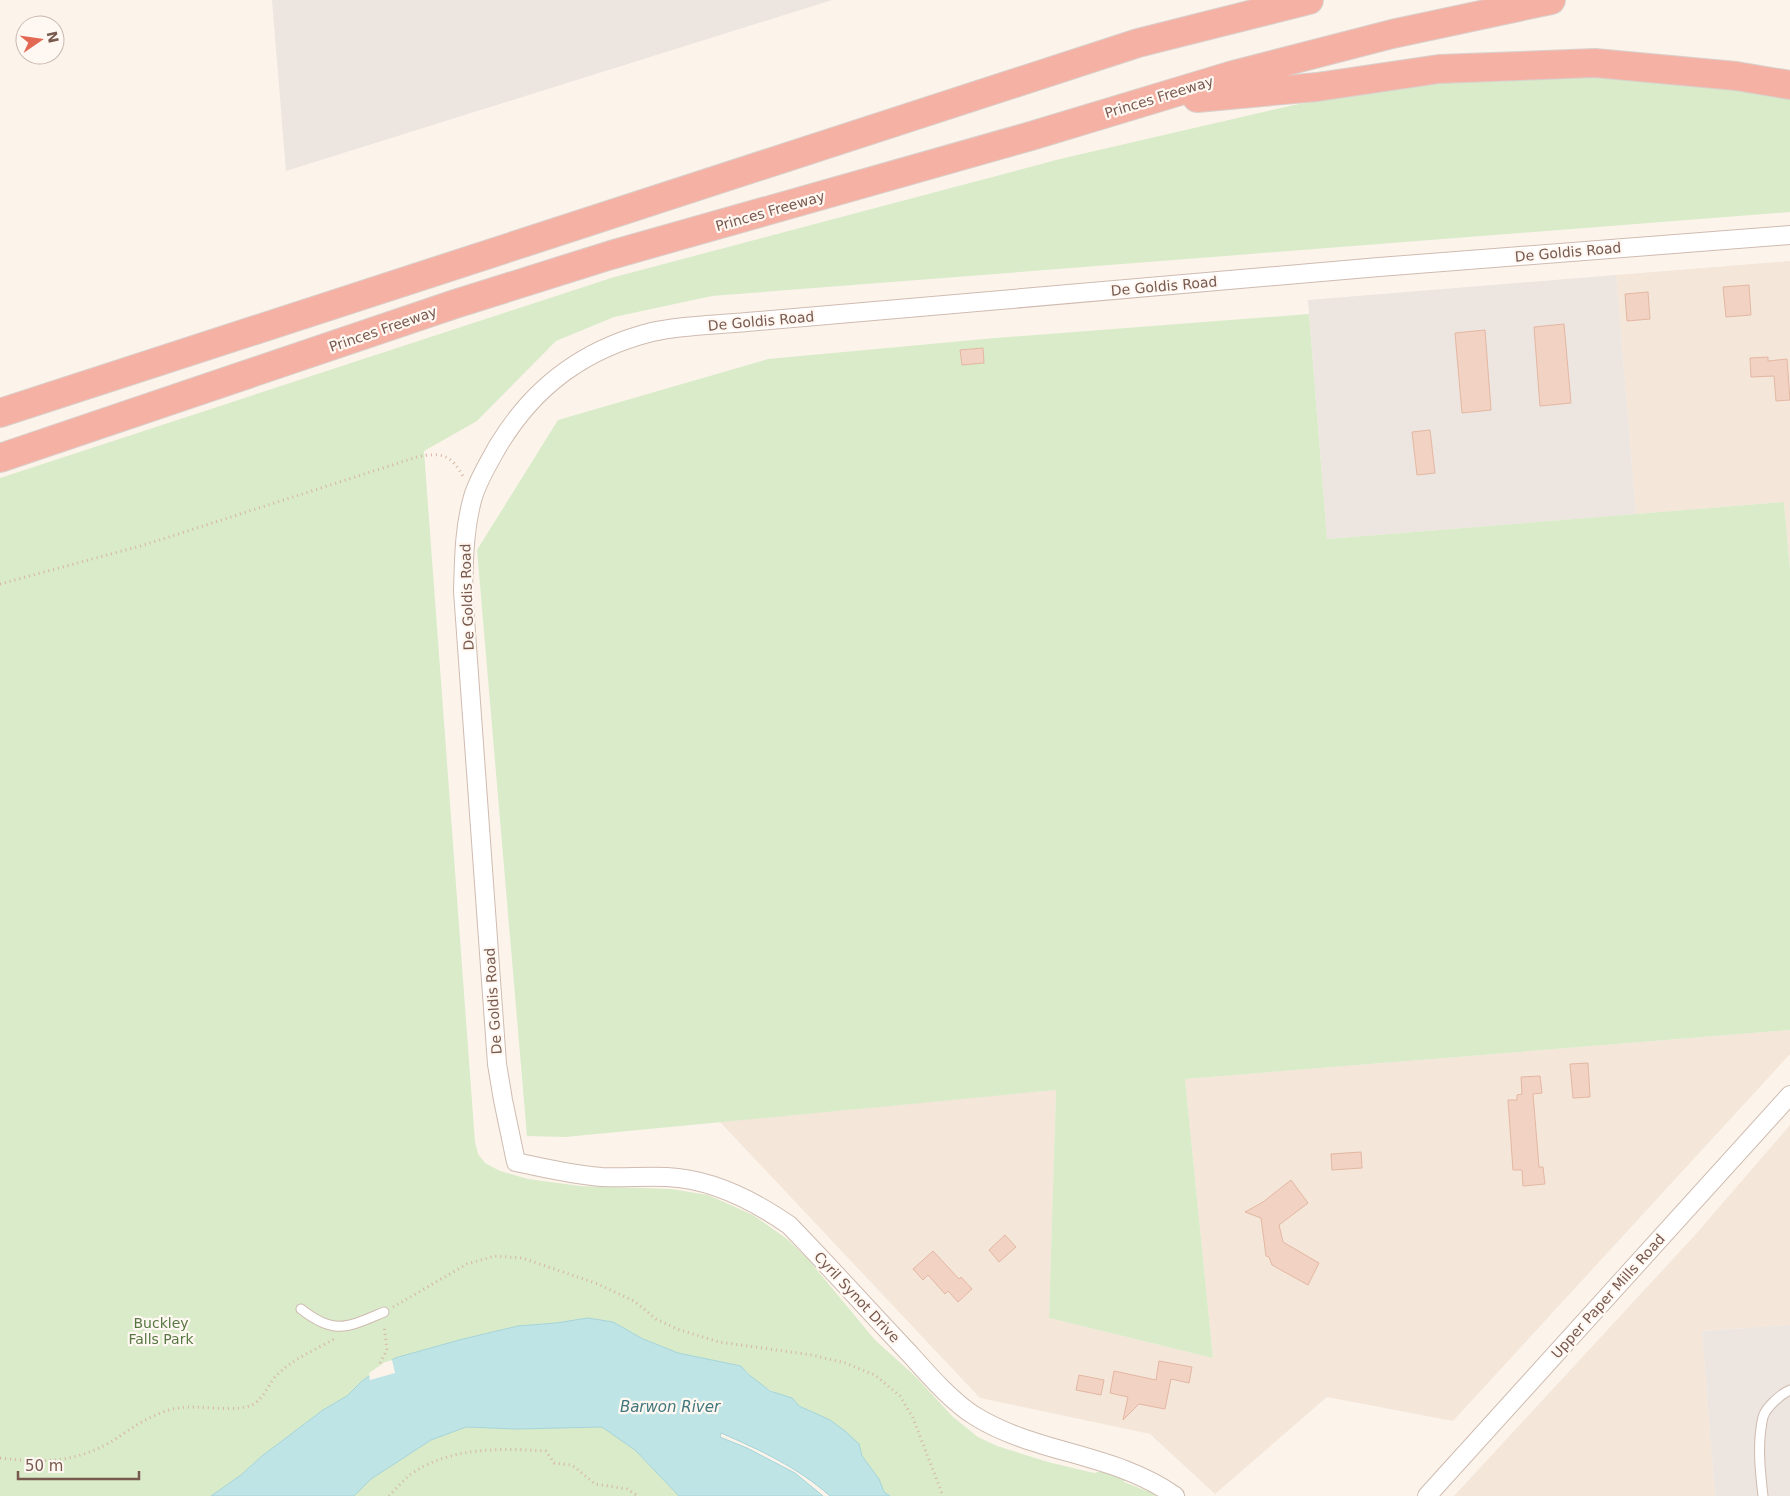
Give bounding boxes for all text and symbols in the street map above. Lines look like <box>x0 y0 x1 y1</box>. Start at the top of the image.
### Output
north arrow <box>15 15 65 65</box>
text: N <box>44 30 62 45</box>
street label: Princes Freeway <box>1103 73 1215 121</box>
street label: Princes Freeway <box>714 188 826 234</box>
street label: De Goldis Road <box>1514 239 1622 265</box>
street label: De Goldis Road <box>1110 273 1218 299</box>
street label: Princes Freeway <box>327 303 439 355</box>
street label: De Goldis Road <box>707 308 815 334</box>
street label: De Goldis Road <box>457 543 477 651</box>
street label: De Goldis Road <box>481 947 505 1055</box>
street label: Upper Paper Mills Road <box>1548 1231 1668 1361</box>
street label: Cyril Synot Drive <box>811 1248 903 1346</box>
park label: Buckley Falls Park <box>128 1315 194 1347</box>
water label: Barwon River <box>620 1398 721 1416</box>
scale bar <box>18 1448 139 1480</box>
text: 50 m <box>25 1457 63 1475</box>

